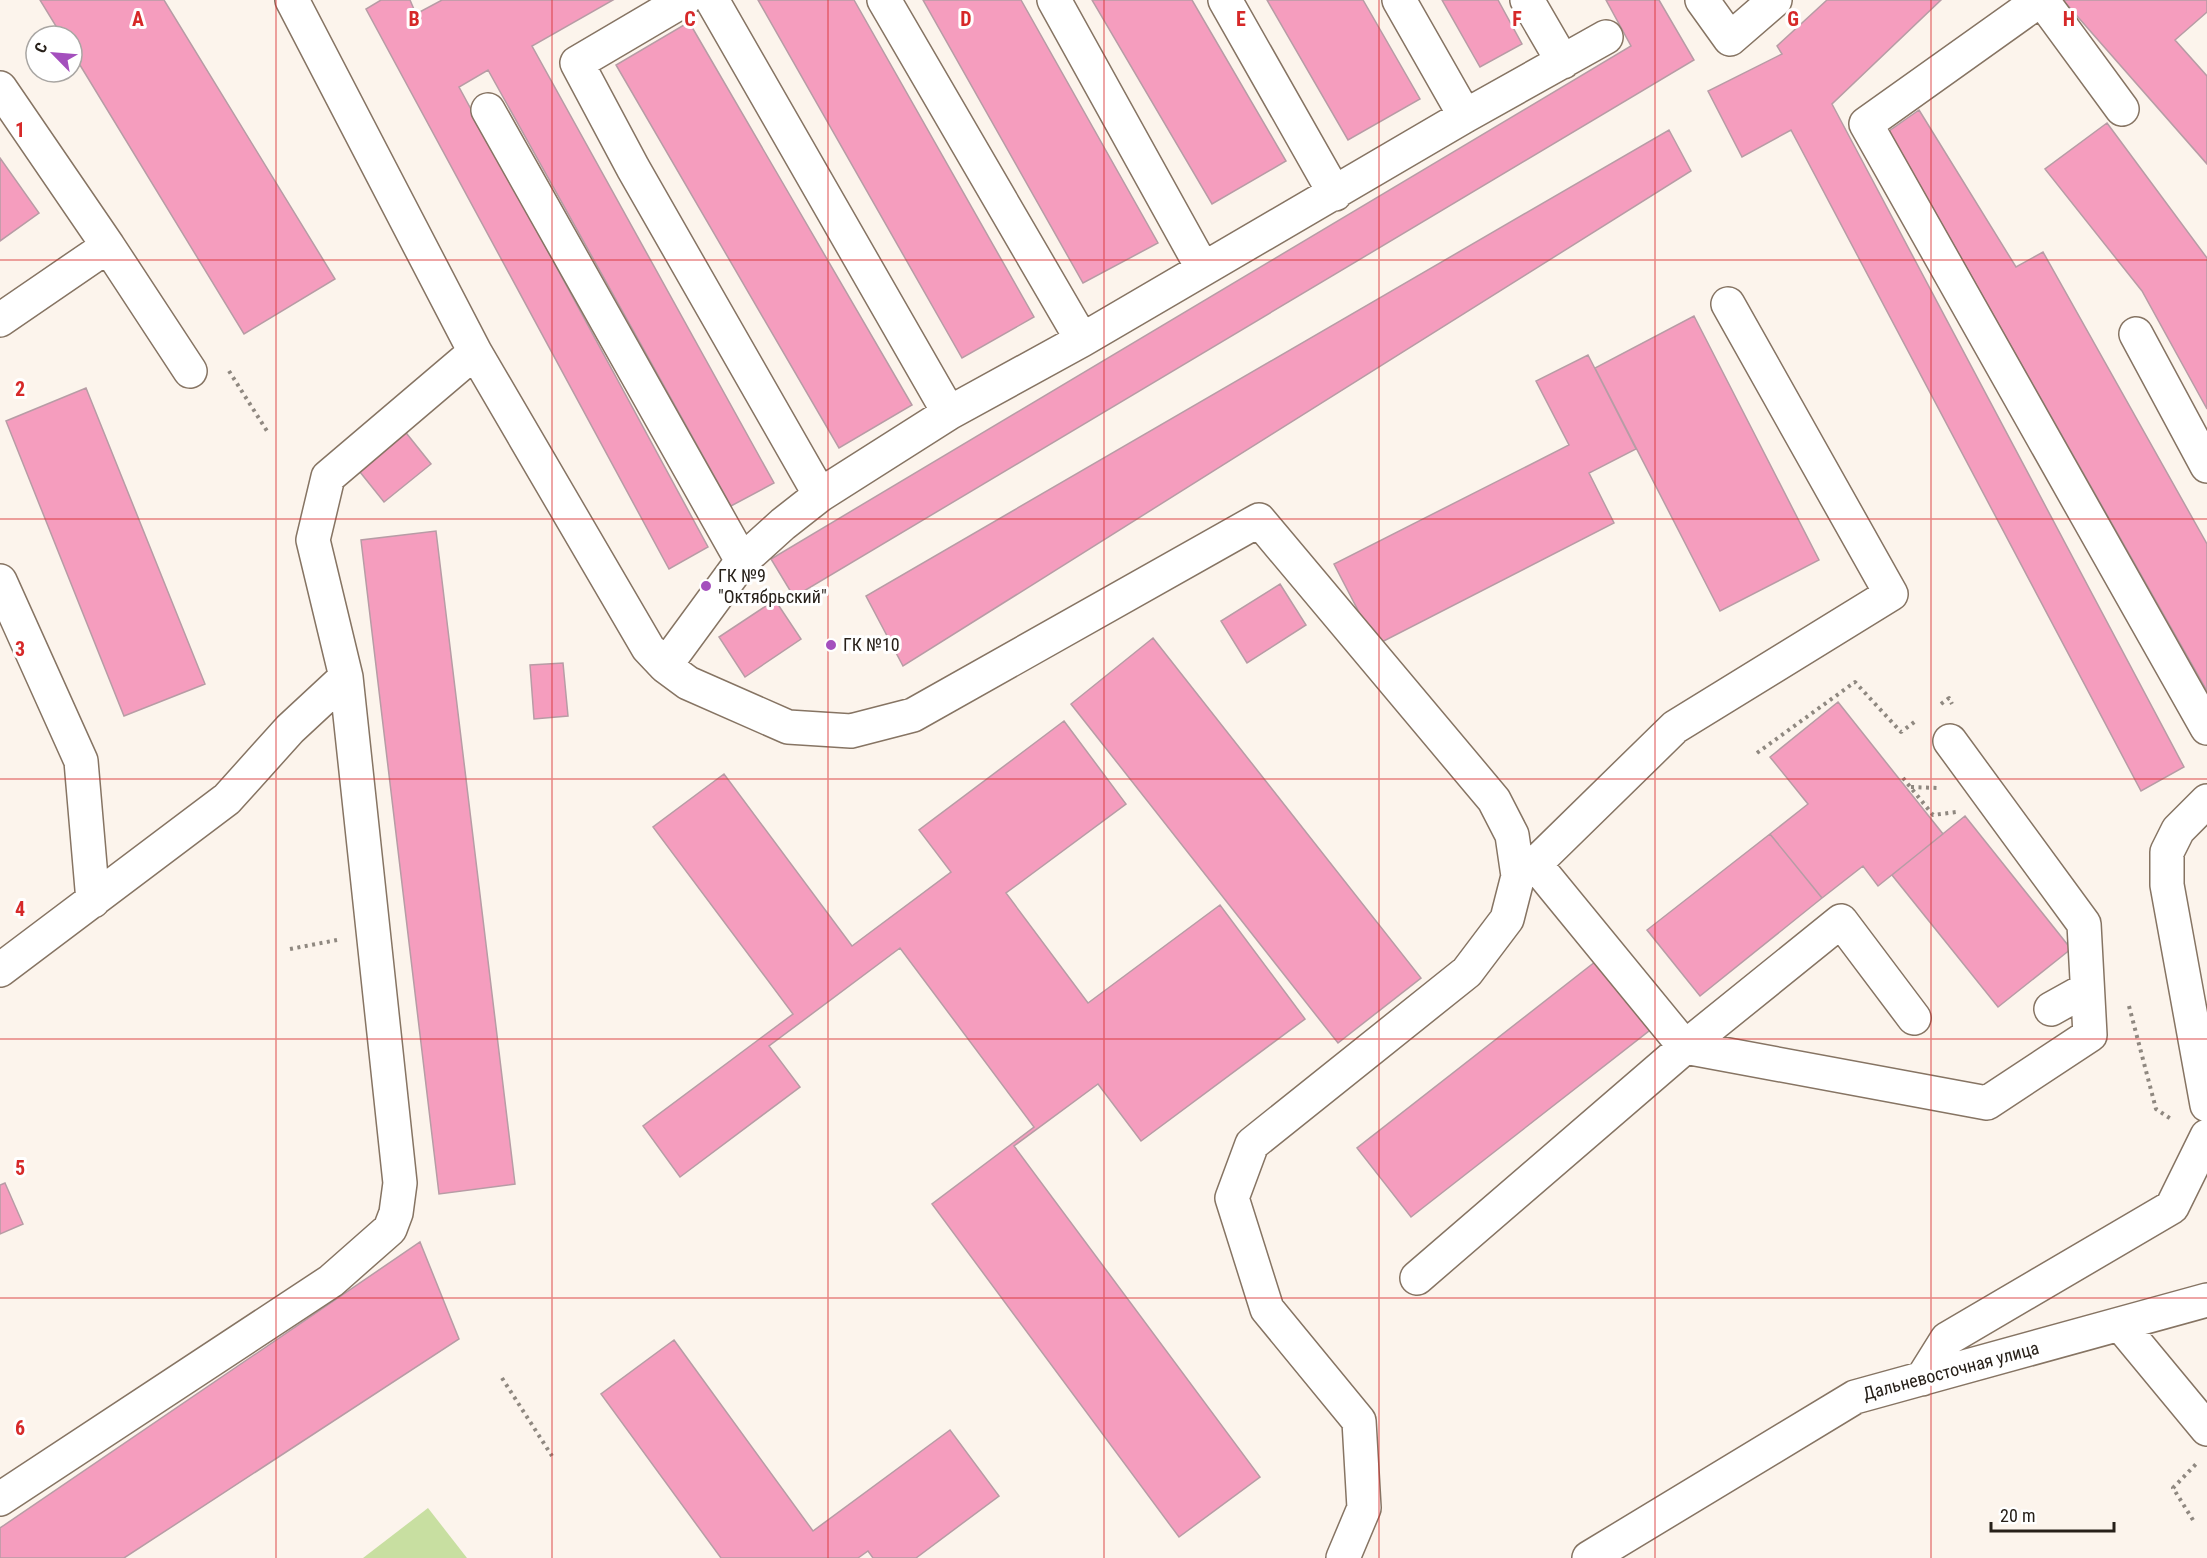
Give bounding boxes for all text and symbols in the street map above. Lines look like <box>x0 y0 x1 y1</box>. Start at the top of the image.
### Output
text: A <box>132 7 144 31</box>
text: B <box>408 7 420 31</box>
text: C <box>684 7 696 31</box>
text: D <box>960 7 972 31</box>
text: E <box>1236 7 1246 31</box>
text: F <box>1512 7 1522 31</box>
text: G <box>1787 7 1799 31</box>
text: H <box>2063 7 2075 31</box>
north arrow <box>24 24 84 84</box>
text: С <box>30 40 51 56</box>
text: 1 <box>15 118 25 142</box>
text: 2 <box>15 377 25 401</box>
place label: ГК №9 "Октябрьский" <box>718 565 827 607</box>
marker: ГК №9 "Октябрьский" <box>699 579 713 593</box>
place label: ГК №10 <box>843 634 900 655</box>
text: 3 <box>15 637 25 661</box>
marker: ГК №10 <box>824 638 838 652</box>
text: 4 <box>15 897 25 921</box>
text: 5 <box>15 1156 25 1180</box>
street label: Дальневосточная улица <box>1861 1337 2041 1404</box>
text: 6 <box>15 1416 25 1440</box>
scale bar <box>1991 1495 2114 1533</box>
text: 20 m <box>2000 1505 2035 1526</box>

